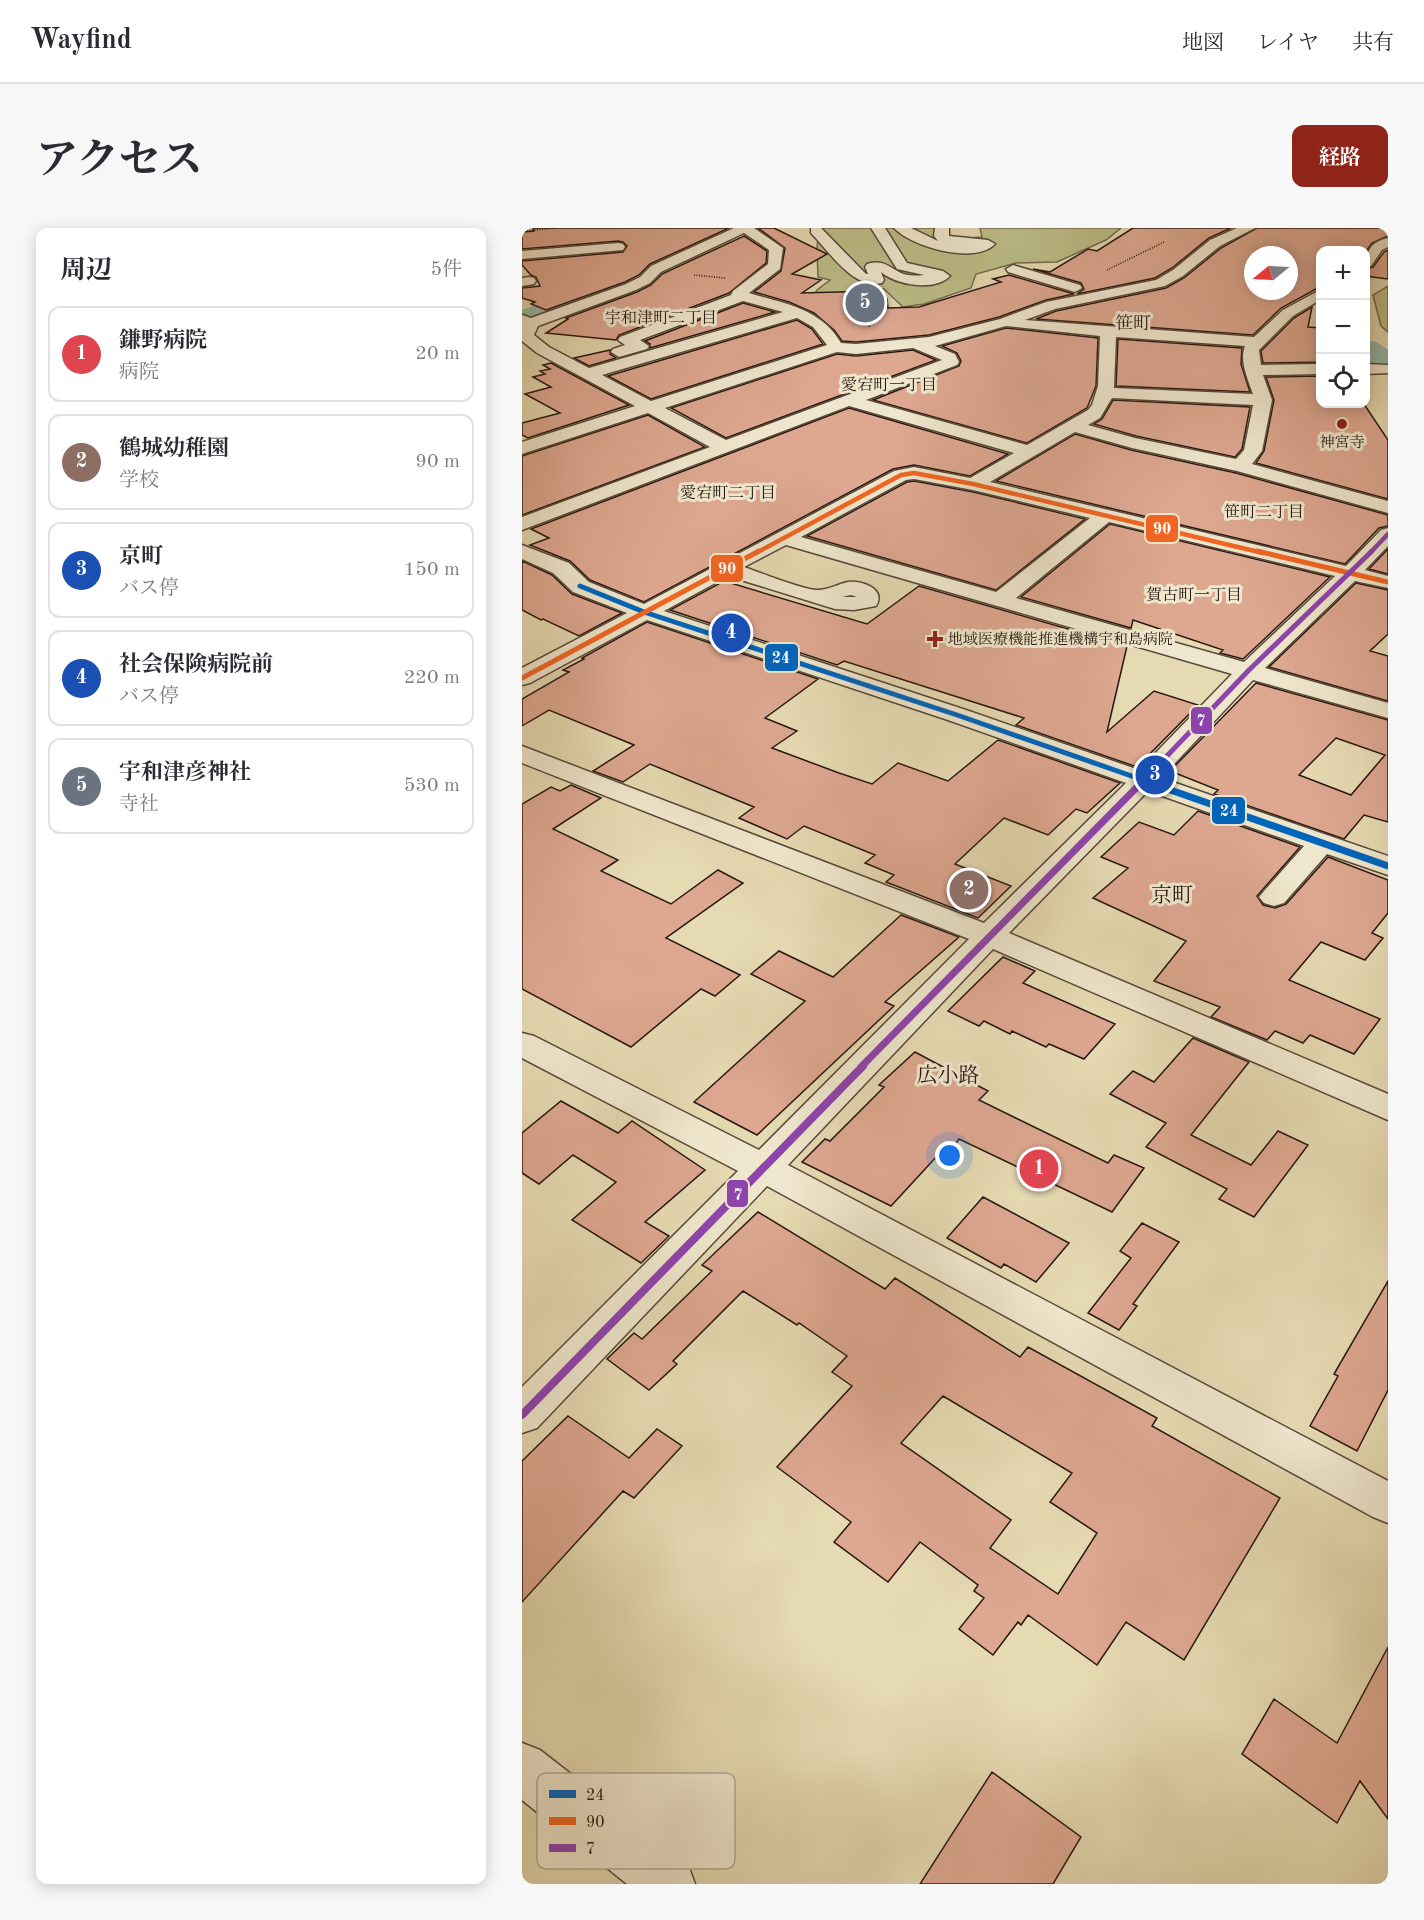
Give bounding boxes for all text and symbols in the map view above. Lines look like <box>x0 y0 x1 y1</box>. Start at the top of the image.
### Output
text: Wayfind <box>30 27 132 55</box>
text: 地図 <box>1182 33 1224 54</box>
text: レイヤ <box>1257 33 1319 54</box>
text: 共有 <box>1352 33 1394 54</box>
button: 経路 <box>1292 125 1388 187</box>
text: アクセス <box>36 141 203 183</box>
north arrow <box>1244 246 1298 300</box>
map controls <box>1316 246 1370 408</box>
button: + <box>1316 246 1370 300</box>
text: 周辺 <box>60 258 112 284</box>
text: 5件 <box>430 260 462 280</box>
pin: 5 <box>846 280 884 326</box>
button: − <box>1316 300 1370 354</box>
district label: 宇和津町二丁目 <box>605 309 717 327</box>
district label: 笹町 <box>1115 313 1151 333</box>
text: 鎌野病院 <box>119 330 207 352</box>
text: 1 <box>76 344 87 364</box>
text: 20 m <box>415 344 460 364</box>
button: locate <box>1316 354 1370 408</box>
text: 病院 <box>119 363 159 383</box>
district label: 愛宕町一丁目 <box>841 376 937 394</box>
marker: 神宮寺 <box>1335 417 1349 431</box>
place label: 神宮寺 <box>1319 434 1365 451</box>
text: 鶴城幼稚園 <box>119 438 229 460</box>
text: 2 <box>76 452 87 472</box>
text: 90 m <box>415 452 460 472</box>
text: 学校 <box>119 471 159 491</box>
district label: 愛宕町二丁目 <box>680 484 776 502</box>
district label: 笹町二丁目 <box>1224 503 1304 521</box>
line badge: 90 <box>1145 514 1179 543</box>
text: 90 <box>1153 522 1171 538</box>
text: 京町 <box>119 546 163 568</box>
line badge: 90 <box>710 554 744 583</box>
text: 3 <box>76 560 87 580</box>
text: 150 m <box>404 560 460 580</box>
text: 90 <box>718 562 736 578</box>
text: バス停 <box>119 579 179 599</box>
district label: 賀古町一丁目 <box>1146 586 1242 604</box>
pin: 4 <box>712 610 750 656</box>
marker: 地域医療機能推進機構宇和島病院 <box>926 630 944 648</box>
place label: 地域医療機能推進機構宇和島病院 <box>948 631 1173 648</box>
line badge: 24 <box>764 643 799 672</box>
text: 24 <box>772 651 790 667</box>
text: 社会保険病院前 <box>119 654 273 676</box>
text: 4 <box>76 668 87 688</box>
text: 220 m <box>404 668 460 688</box>
text: バス停 <box>119 687 179 707</box>
line badge: 7 <box>1190 706 1213 735</box>
text: 7 <box>1196 714 1206 730</box>
pin: 3 <box>1136 752 1174 798</box>
text: 宇和津彦神社 <box>119 762 251 784</box>
text: 5 <box>76 776 87 796</box>
text: 530 m <box>404 776 460 796</box>
text: 寺社 <box>119 795 159 815</box>
line badge: 24 <box>1211 796 1246 825</box>
text: 24 <box>1220 804 1238 820</box>
pin: 2 <box>950 868 988 912</box>
district label: 京町 <box>1151 884 1193 907</box>
district label: 広小路 <box>917 1064 980 1087</box>
your location <box>935 1141 964 1170</box>
pin: 1 <box>1020 1146 1058 1192</box>
line badge: 7 <box>726 1179 749 1208</box>
text: 7 <box>733 1188 743 1204</box>
legend <box>537 1773 735 1869</box>
text: 24 <box>586 1788 605 1804</box>
text: 90 <box>586 1815 605 1831</box>
text: 7 <box>586 1842 595 1858</box>

